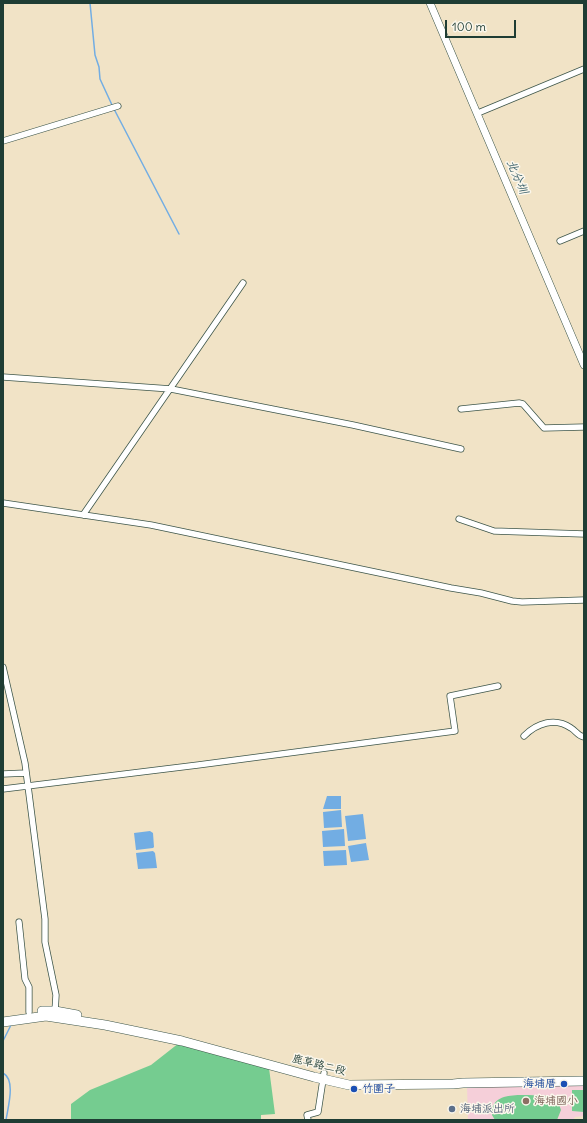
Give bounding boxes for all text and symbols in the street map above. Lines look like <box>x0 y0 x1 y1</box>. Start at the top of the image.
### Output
scale bar <box>447 12 518 38</box>
text: 100 m <box>452 19 486 34</box>
water label: 北分圳 <box>503 158 531 196</box>
street label: 鹿草路二段 <box>291 1052 347 1078</box>
place label: 海埔厝 <box>523 1077 556 1091</box>
marker: 海埔厝 <box>559 1079 569 1089</box>
place label: 竹圍子 <box>362 1082 395 1096</box>
marker: 竹圍子 <box>349 1084 359 1094</box>
place label: 海埔國小 <box>534 1094 578 1108</box>
marker: 海埔國小 <box>521 1096 531 1106</box>
place label: 海埔派出所 <box>460 1102 515 1116</box>
marker: 海埔派出所 <box>447 1104 457 1114</box>

